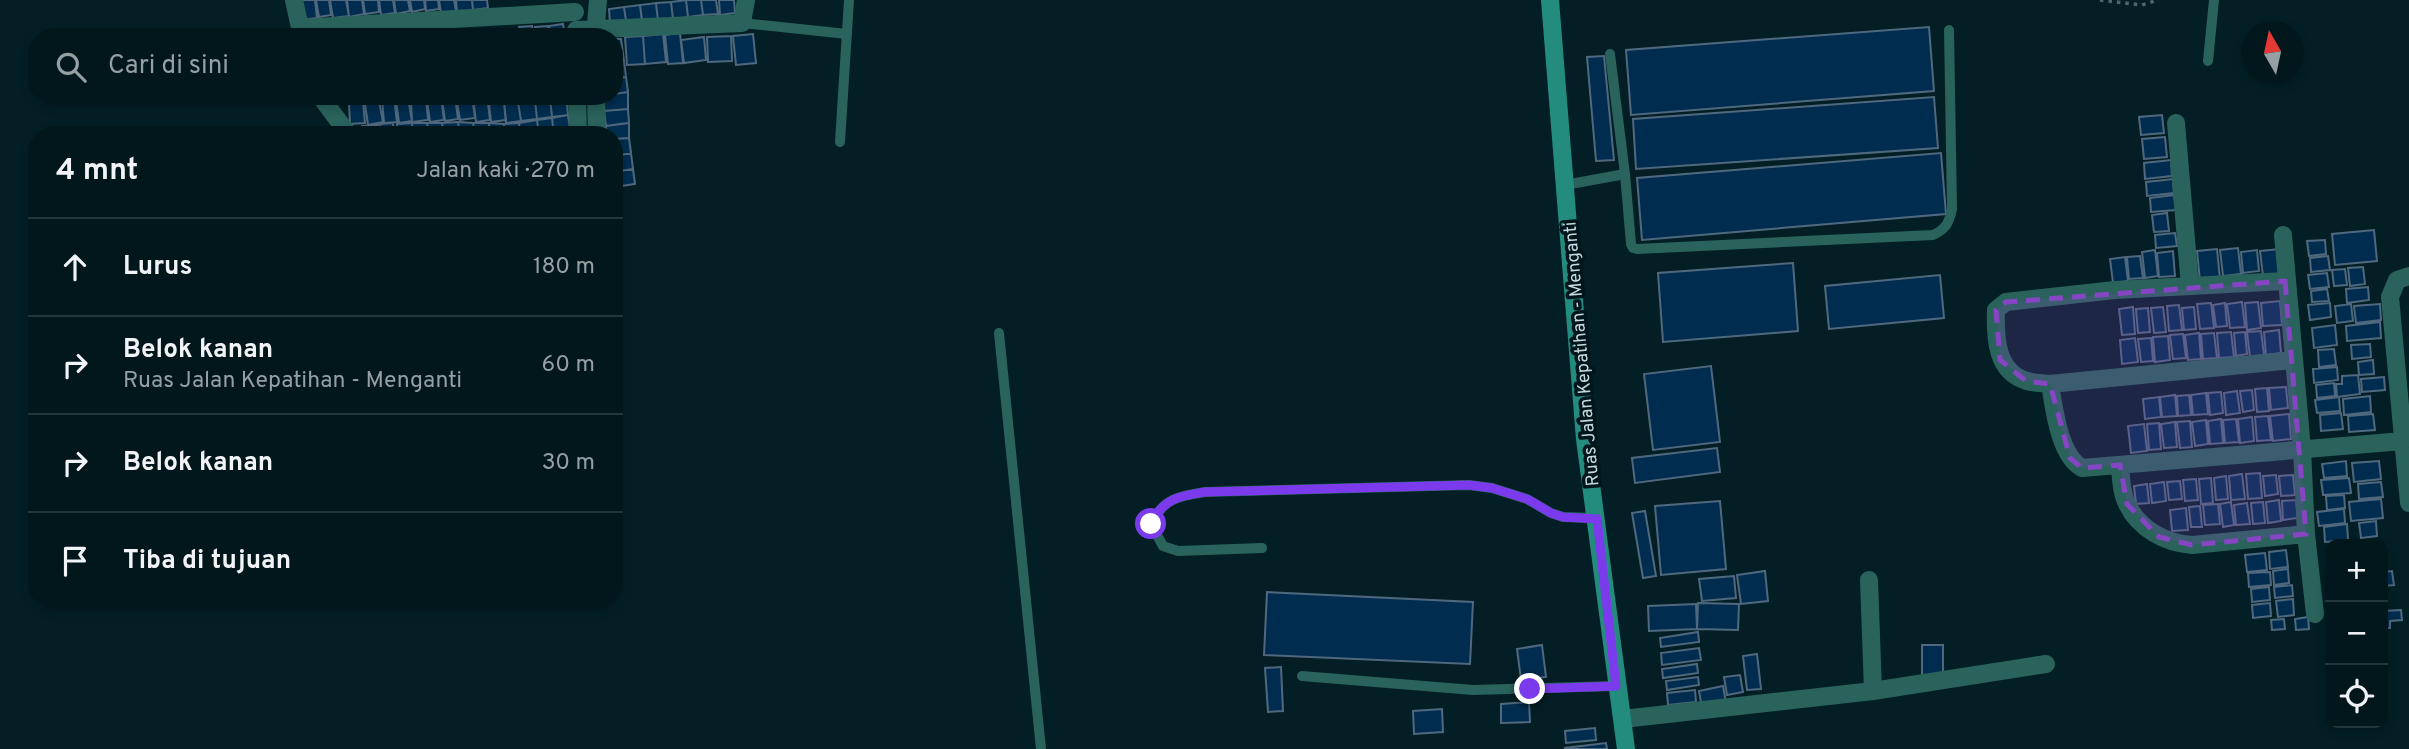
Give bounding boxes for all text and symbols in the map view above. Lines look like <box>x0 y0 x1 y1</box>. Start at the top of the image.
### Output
north arrow <box>2241 21 2304 84</box>
search box <box>28 28 623 105</box>
icon: search <box>52 48 90 86</box>
text: Cari di sini <box>108 50 229 83</box>
text: 4 mnt <box>56 153 138 190</box>
text: Jalan kaki · 270 m <box>416 157 595 186</box>
street label: Ruas Jalan Kepatihan - Menganti <box>1559 221 1606 487</box>
icon: ahead <box>56 248 94 286</box>
text: Lurus <box>123 251 192 284</box>
text: 180 m <box>533 253 595 282</box>
text: Belok kanan <box>123 334 273 367</box>
icon: right <box>56 346 94 384</box>
text: 60 m <box>542 351 595 380</box>
text: Ruas Jalan Kepatihan - Menganti <box>123 367 462 396</box>
icon: right <box>56 444 94 482</box>
text: Belok kanan <box>123 447 273 480</box>
text: 30 m <box>542 449 595 478</box>
route start <box>1135 508 1166 539</box>
map controls <box>2325 539 2388 728</box>
button: + <box>2325 539 2388 602</box>
icon: arrive <box>56 542 94 580</box>
text: Tiba di tujuan <box>123 545 291 578</box>
button: − <box>2325 602 2388 665</box>
button: locate <box>2325 665 2388 728</box>
route end <box>1514 673 1545 704</box>

